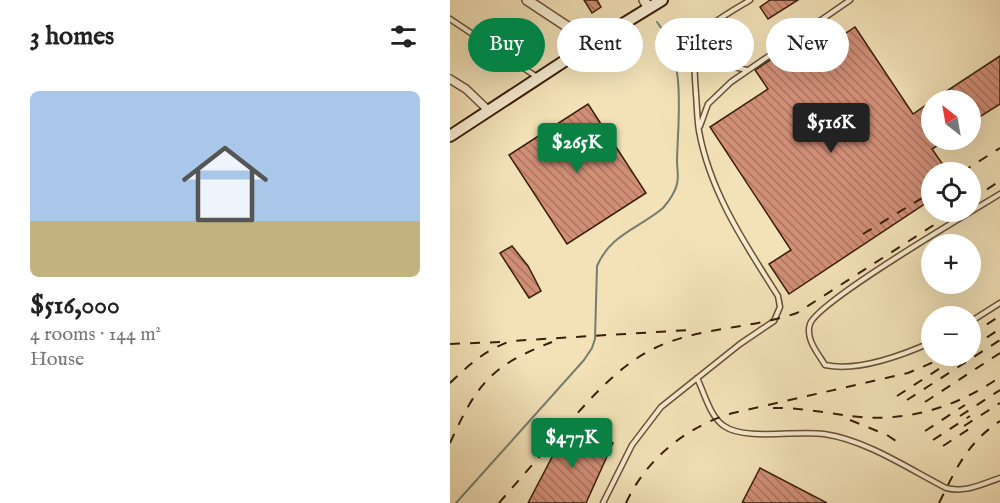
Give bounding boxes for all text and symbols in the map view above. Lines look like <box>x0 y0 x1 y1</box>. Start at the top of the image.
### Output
chip: Buy <box>468 18 545 72</box>
chip: Rent <box>557 18 643 72</box>
chip: Filters <box>655 18 754 72</box>
chip: New <box>766 18 849 72</box>
text: 3 homes <box>30 20 114 53</box>
icon: filters <box>387 20 420 53</box>
north arrow <box>921 90 981 150</box>
map controls <box>921 90 981 366</box>
pin: $516K <box>789 103 873 154</box>
text: $516K <box>807 110 855 135</box>
pin: $265K <box>535 123 619 174</box>
icon: home <box>171 130 279 238</box>
text: $265K <box>552 130 602 155</box>
button: locate <box>921 162 981 222</box>
button: + <box>921 234 981 294</box>
text: $516,000 <box>30 289 120 322</box>
button: − <box>921 306 981 366</box>
text: 4 rooms · 144 m² <box>30 322 161 347</box>
text: House <box>30 347 84 372</box>
pin: $477K <box>530 418 614 469</box>
text: $477K <box>545 425 599 450</box>

